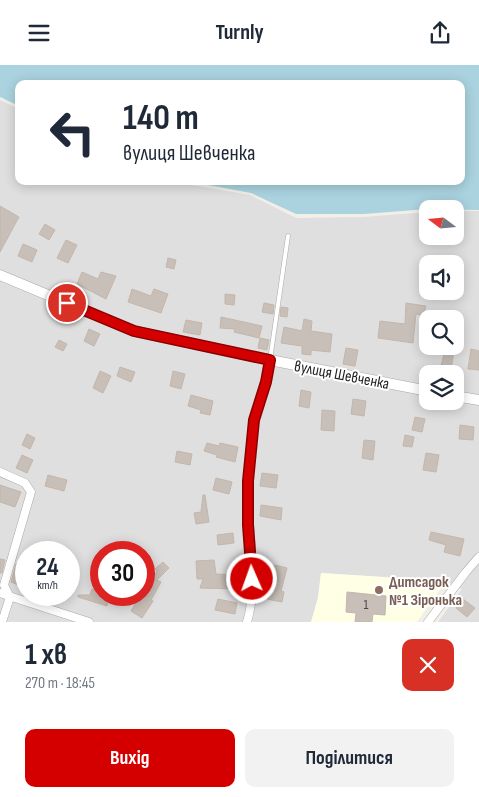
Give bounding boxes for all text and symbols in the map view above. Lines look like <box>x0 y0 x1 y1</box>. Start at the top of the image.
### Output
icon: menu <box>25 19 53 47</box>
text: Turnly <box>215 19 264 46</box>
icon: share <box>426 19 454 47</box>
text: 140 m <box>123 97 199 140</box>
icon: left <box>40 100 105 165</box>
text: вулиця Шевченка <box>123 140 255 167</box>
north arrow <box>419 200 464 245</box>
map controls <box>419 200 464 410</box>
button: sound <box>419 255 464 300</box>
pin <box>46 282 88 324</box>
icon: arrive <box>53 289 81 317</box>
button: search <box>419 310 464 355</box>
street label: вулиця Шевченка <box>293 357 391 394</box>
button: layers <box>419 365 464 410</box>
speed limit sign: 30 <box>90 541 155 606</box>
text: 24 <box>36 552 59 583</box>
position arrow <box>225 552 277 604</box>
place label: Дитсадок №1 Зіронька <box>389 573 462 610</box>
text: km/h <box>37 578 58 593</box>
marker: Дитсадок №1 Зіронька <box>373 584 385 596</box>
house number: 1 <box>364 596 369 613</box>
text: 1 хв <box>25 637 67 673</box>
button: close <box>402 639 454 691</box>
text: 270 m · 18:45 <box>25 674 95 693</box>
button: Вихід <box>25 729 235 787</box>
button: Поділитися <box>245 729 454 787</box>

